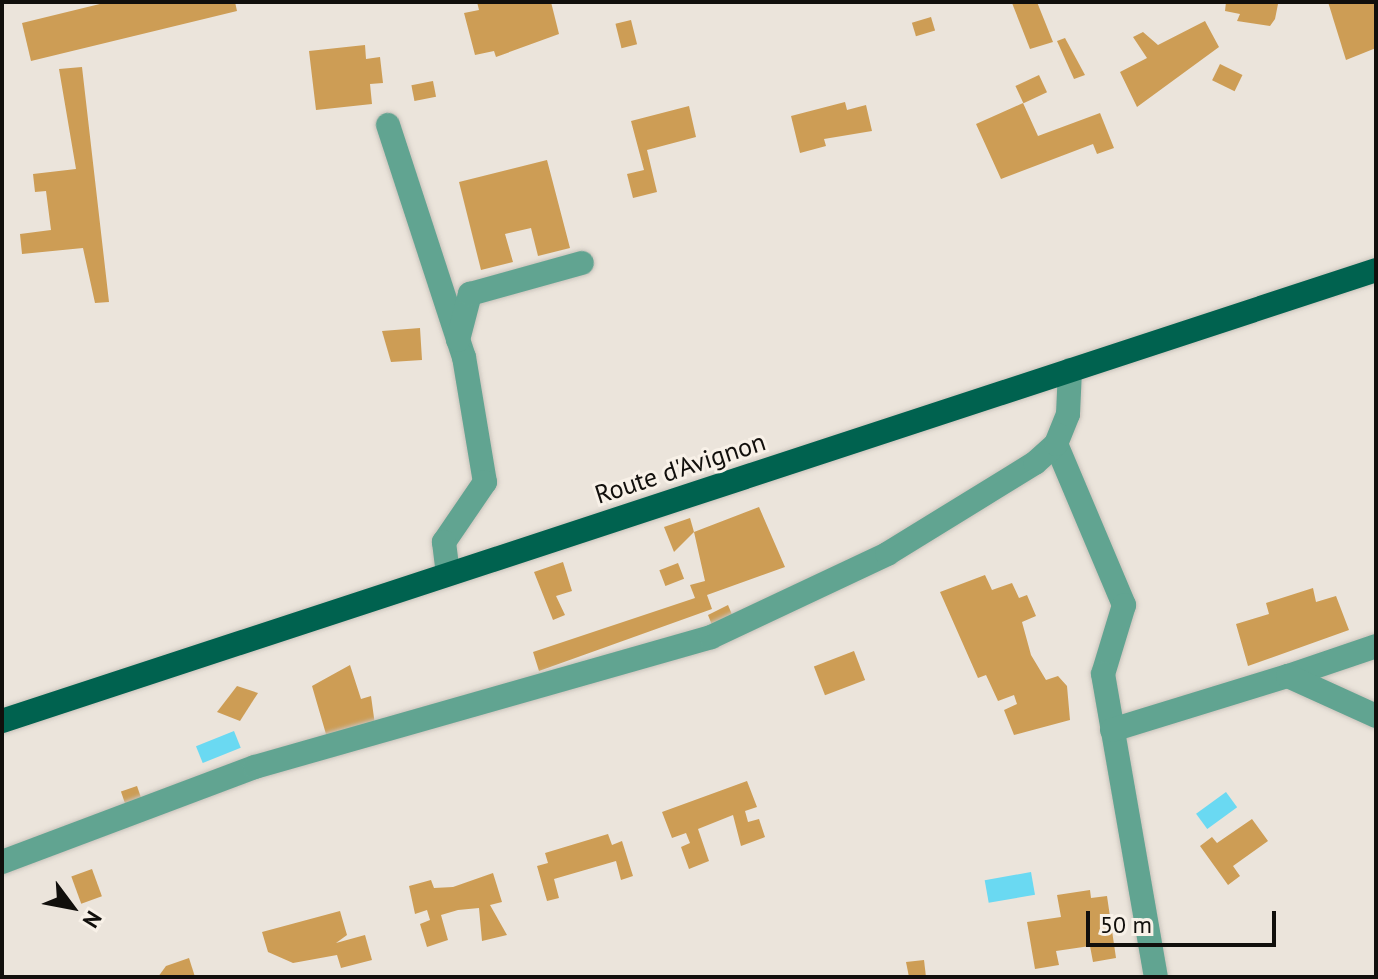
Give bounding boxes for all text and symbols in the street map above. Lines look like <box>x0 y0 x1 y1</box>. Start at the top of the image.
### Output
street label: Route d'Avignon <box>591 426 769 510</box>
north arrow <box>32 867 112 947</box>
scale bar <box>1090 895 1280 945</box>
text: N <box>77 906 108 933</box>
text: 50 m <box>1100 909 1152 940</box>

